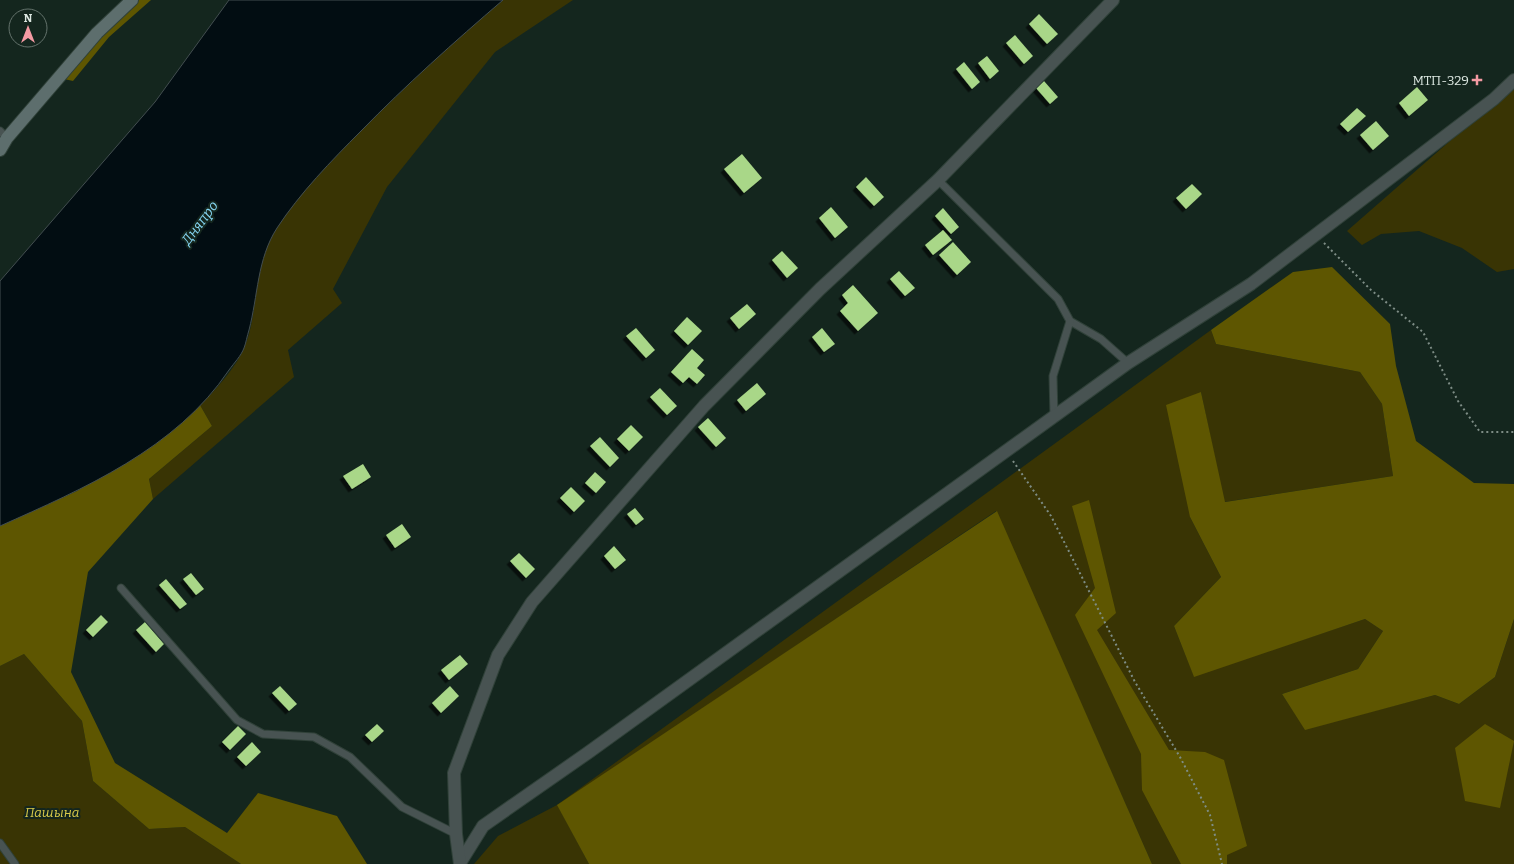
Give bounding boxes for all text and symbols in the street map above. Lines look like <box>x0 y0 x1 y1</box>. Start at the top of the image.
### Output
north arrow <box>8 8 48 48</box>
text: N <box>24 12 33 25</box>
place label: МТП-329 <box>1412 73 1469 88</box>
marker: МТП-329 <box>1472 75 1482 85</box>
water label: Дняпро <box>177 198 222 249</box>
park label: Пашына <box>25 805 79 820</box>

